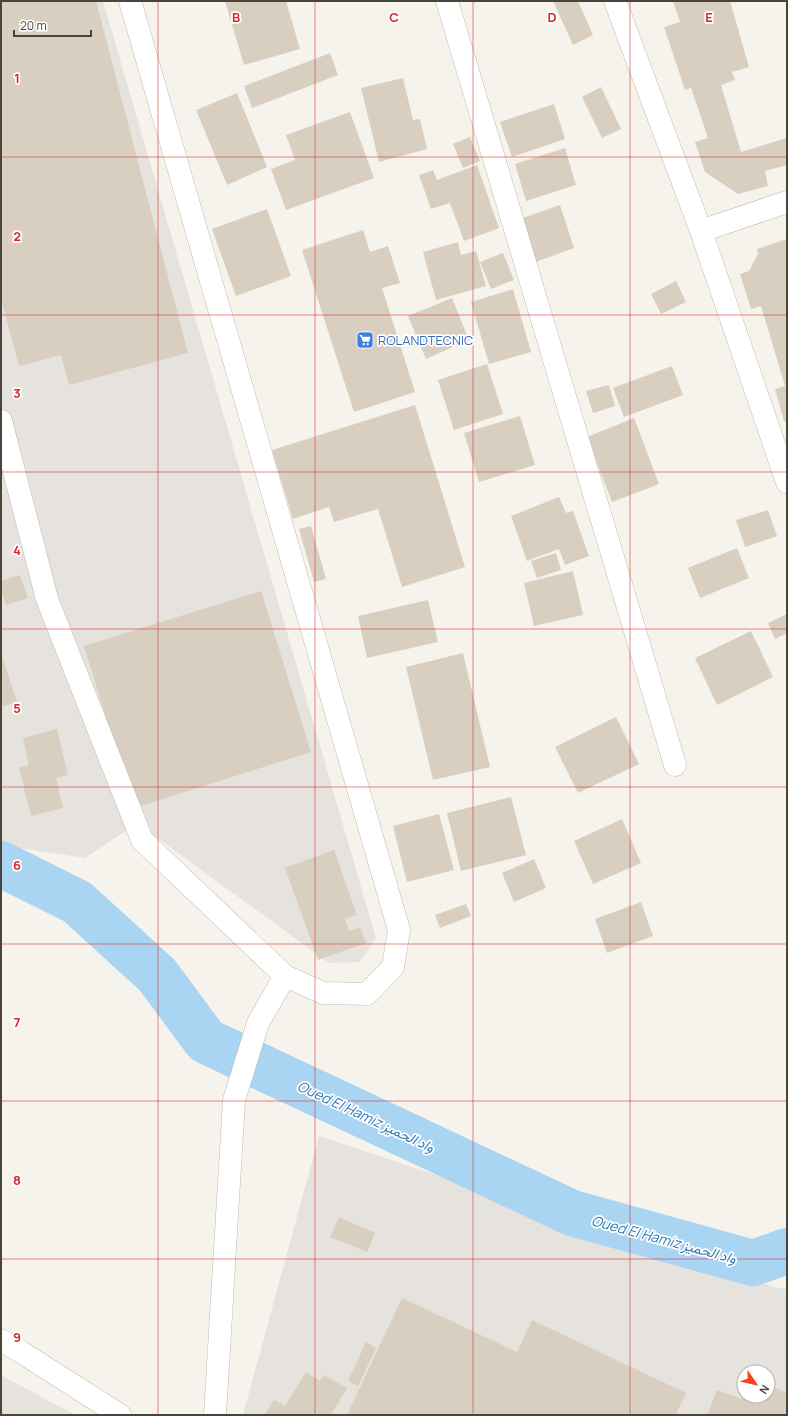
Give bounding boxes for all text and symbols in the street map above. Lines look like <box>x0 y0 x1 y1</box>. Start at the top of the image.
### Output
text: B <box>232 8 240 26</box>
text: C <box>389 8 399 26</box>
text: D <box>547 8 557 26</box>
text: E <box>705 8 713 26</box>
scale bar <box>14 12 91 38</box>
text: 20 m <box>20 17 47 34</box>
text: 1 <box>14 69 20 87</box>
text: 2 <box>13 227 21 245</box>
supermarket icon: ROLANDTECNIC <box>355 330 375 350</box>
place label: ROLANDTECNIC <box>378 331 473 349</box>
text: 3 <box>13 384 21 402</box>
text: 4 <box>13 541 21 559</box>
text: 5 <box>13 699 21 717</box>
text: 6 <box>13 856 21 874</box>
text: 7 <box>14 1013 21 1031</box>
water label: Oued El Hamiz واد الحميز <box>294 1076 438 1156</box>
text: 8 <box>13 1171 21 1189</box>
water label: Oued El Hamiz واد الحميز <box>589 1211 739 1268</box>
text: 9 <box>13 1328 21 1346</box>
north arrow <box>736 1364 776 1404</box>
text: N <box>756 1382 773 1397</box>

